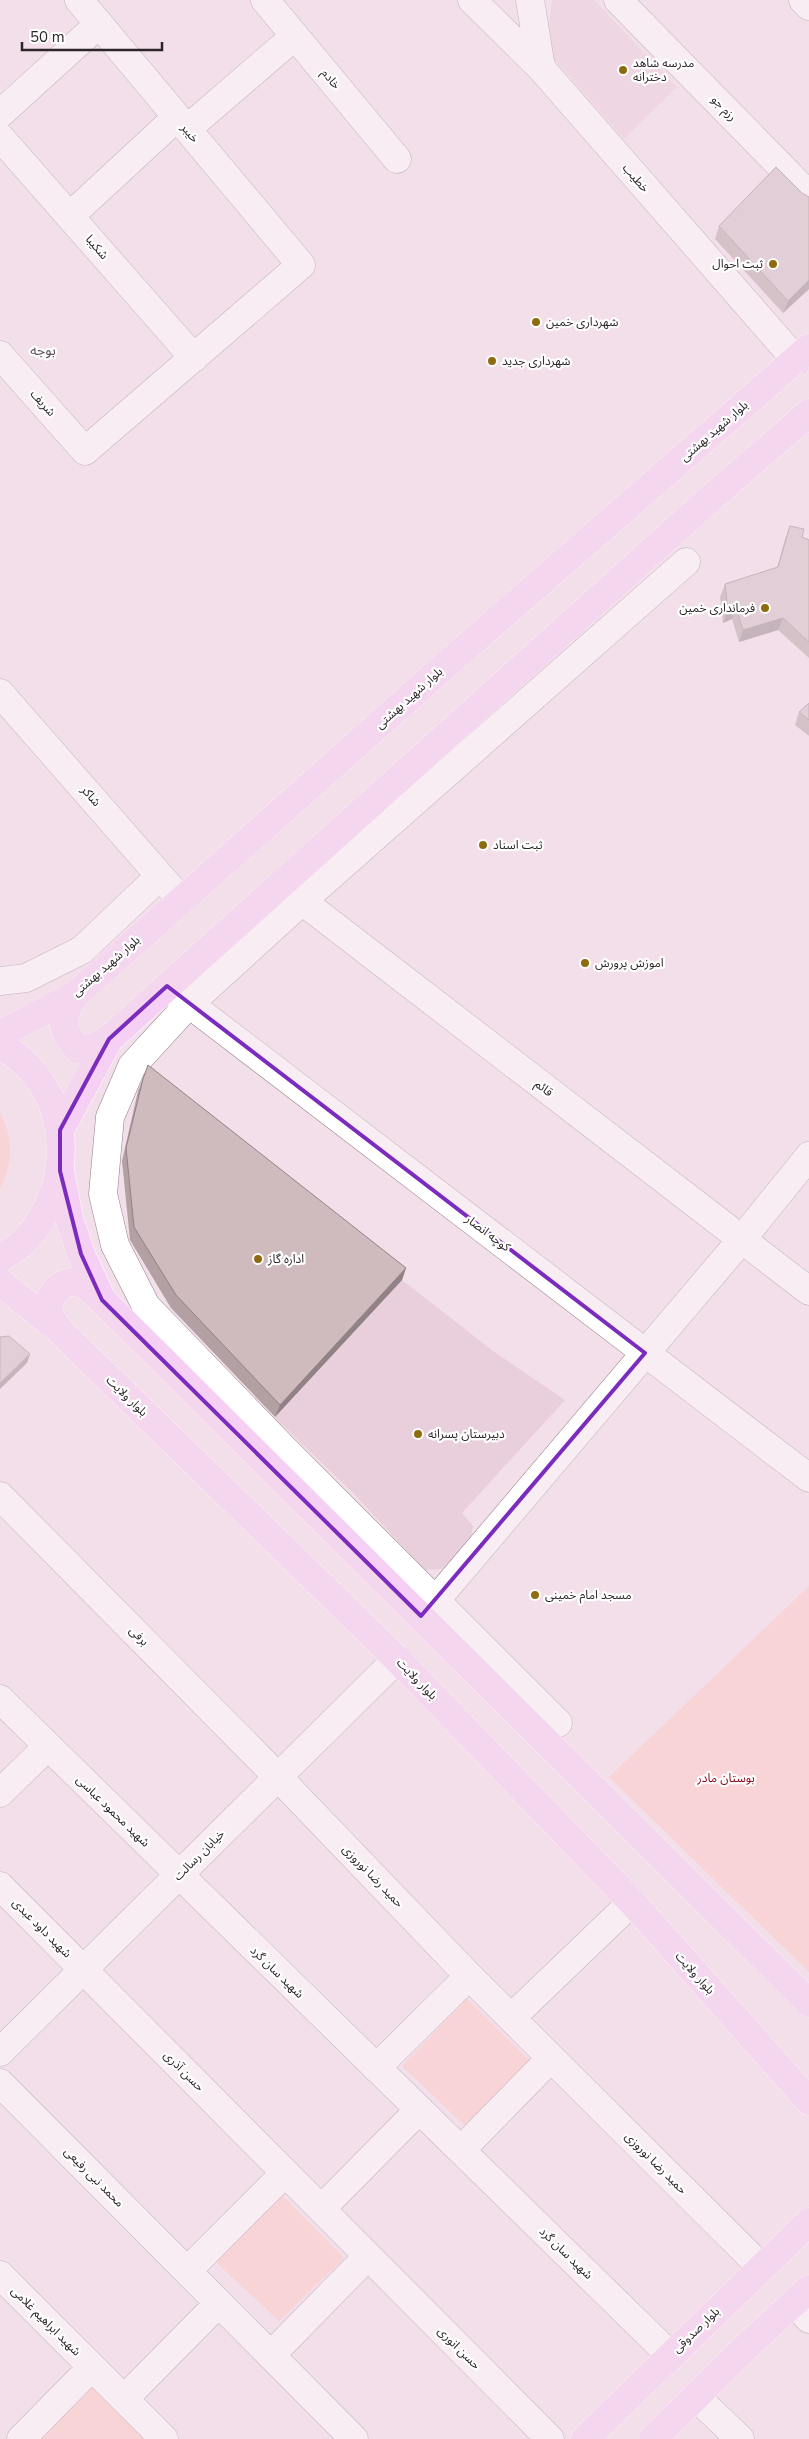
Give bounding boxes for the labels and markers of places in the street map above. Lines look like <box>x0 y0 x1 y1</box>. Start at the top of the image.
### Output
place label: مدرسه شاهد دخترانه <box>633 55 694 85</box>
marker: مدرسه شاهد دخترانه <box>617 64 629 76</box>
place label: ثبت احوال <box>712 256 763 272</box>
marker: ثبت احوال <box>767 258 779 270</box>
place label: شهرداری خمین <box>546 314 618 330</box>
marker: شهرداری خمین <box>530 316 542 328</box>
place label: شهرداری جدید <box>502 353 571 369</box>
marker: شهرداری جدید <box>486 355 498 367</box>
place label: فرمانداری خمین <box>679 600 755 616</box>
marker: فرمانداری خمین <box>759 602 771 614</box>
place label: ثبت اسناد <box>493 837 543 853</box>
marker: ثبت اسناد <box>477 839 489 851</box>
place label: اموزش پرورش <box>595 955 664 971</box>
marker: اموزش پرورش <box>579 957 591 969</box>
place label: اداره گاز <box>267 1251 304 1267</box>
marker: اداره گاز <box>252 1253 264 1265</box>
place label: دبیرستان پسرانه <box>428 1426 505 1442</box>
marker: دبیرستان پسرانه <box>412 1428 424 1440</box>
place label: مسجد امام خمینی <box>545 1587 632 1604</box>
marker: مسجد امام خمینی <box>529 1589 541 1601</box>

